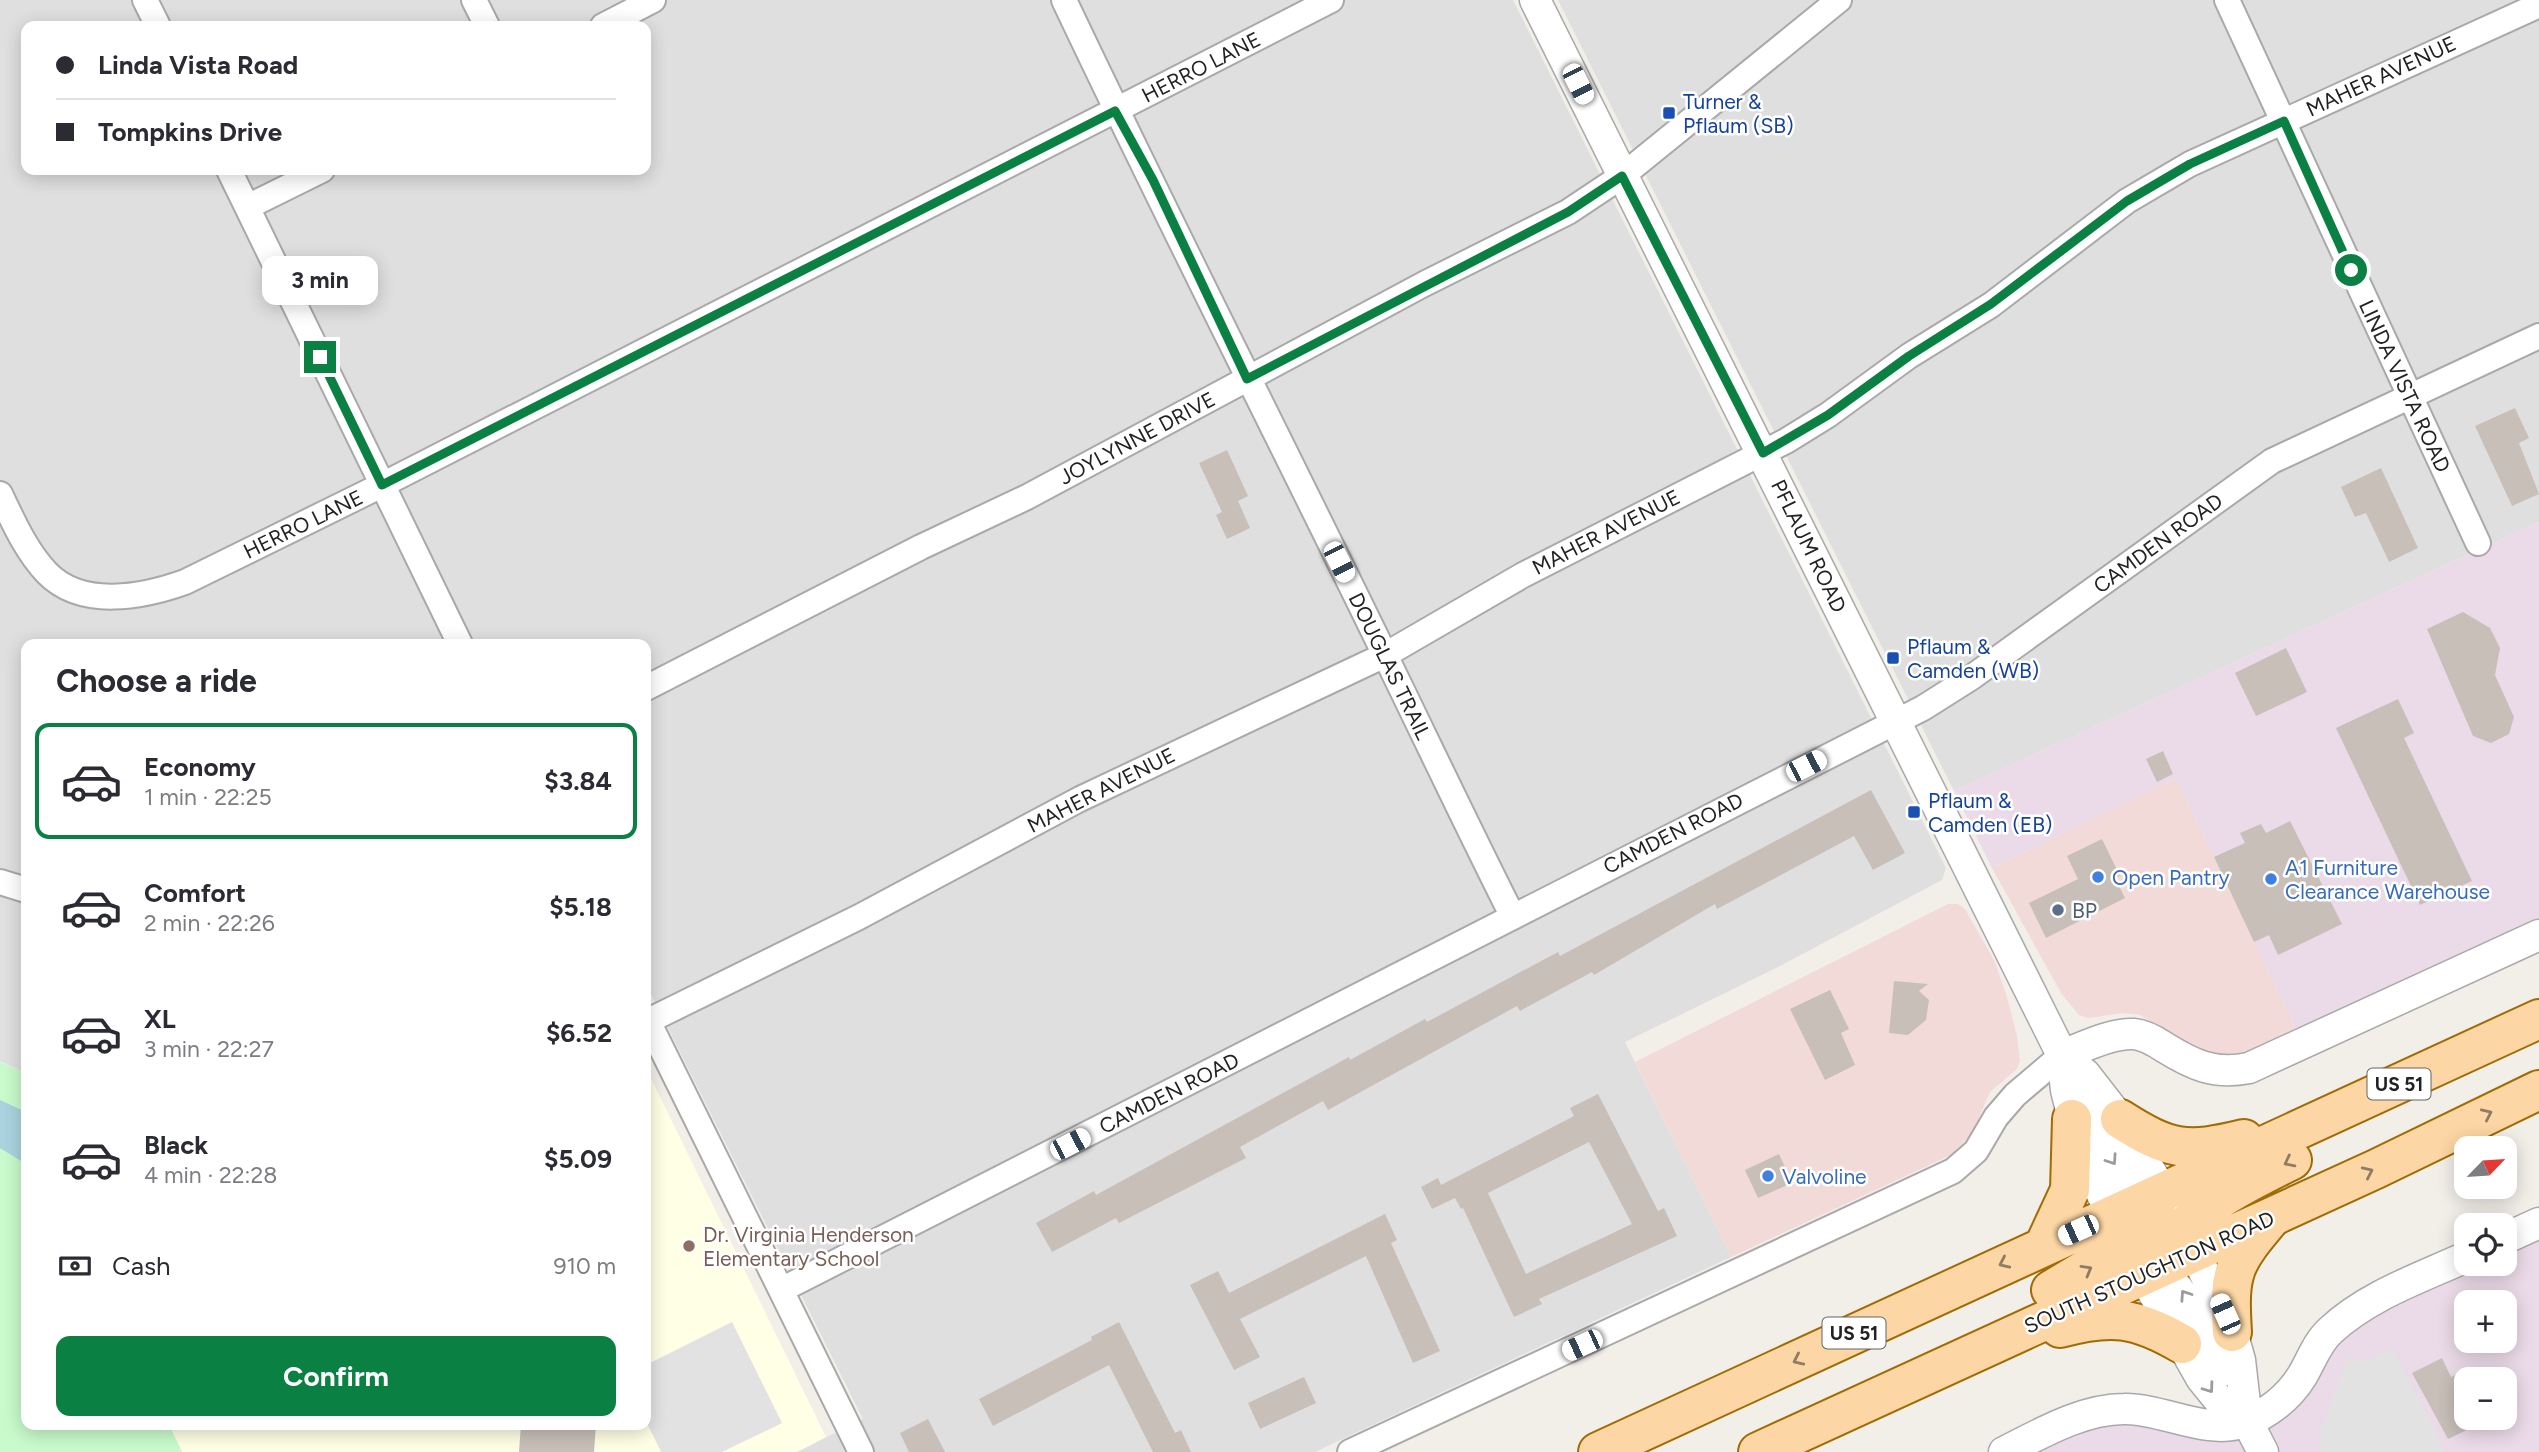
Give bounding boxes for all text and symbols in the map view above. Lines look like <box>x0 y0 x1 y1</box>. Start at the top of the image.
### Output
street label: HERRO LANE <box>1137 26 1265 108</box>
street label: MAHER AVENUE <box>2302 30 2460 122</box>
text: Linda Vista Road <box>98 49 298 81</box>
car <box>1560 61 1597 107</box>
place label: Turner & Pflaum (SB) <box>1683 89 1794 138</box>
marker: Turner & Pflaum (SB) <box>1661 105 1677 121</box>
text: Tompkins Drive <box>98 116 282 148</box>
route start <box>2335 254 2367 286</box>
callout: 3 min <box>262 256 378 304</box>
text: 3 min <box>291 266 349 294</box>
street label: LINDA VISTA ROAD <box>2354 296 2456 476</box>
route end <box>304 341 336 373</box>
street label: JOYLYNNE DRIVE <box>1055 386 1219 490</box>
street label: PFLAUM ROAD <box>1766 476 1852 616</box>
street label: HERRO LANE <box>239 484 367 564</box>
street label: MAHER AVENUE <box>1528 484 1684 580</box>
street label: CAMDEN ROAD <box>2089 488 2227 598</box>
car <box>1321 539 1358 585</box>
street label: DOUGLAS TRAIL <box>1344 588 1436 744</box>
place label: Pflaum & Camden (WB) <box>1907 634 2039 683</box>
marker: Pflaum & Camden (WB) <box>1885 650 1901 666</box>
text: Choose a ride <box>56 662 257 700</box>
street label: MAHER AVENUE <box>1023 742 1179 838</box>
car <box>1783 747 1830 785</box>
icon: car <box>60 750 123 813</box>
text: Economy <box>144 751 256 783</box>
text: $3.84 <box>544 765 612 797</box>
text: 1 min · 22:25 <box>144 783 272 811</box>
street label: CAMDEN ROAD <box>1599 787 1747 879</box>
place label: Pflaum & Camden (EB) <box>1928 788 2052 837</box>
marker: Pflaum & Camden (EB) <box>1906 804 1922 820</box>
place label: A1 Furniture Clearance Warehouse <box>2285 855 2490 904</box>
place label: Open Pantry <box>2112 865 2230 890</box>
marker: Open Pantry <box>2090 869 2106 885</box>
marker: A1 Furniture Clearance Warehouse <box>2263 871 2279 887</box>
icon: car <box>60 876 123 939</box>
text: Comfort <box>144 877 246 909</box>
text: $5.18 <box>549 891 612 923</box>
place label: BP <box>2072 898 2097 923</box>
marker: BP <box>2050 902 2066 918</box>
text: 2 min · 22:26 <box>144 909 275 937</box>
icon: car <box>60 1002 123 1065</box>
text: XL <box>144 1003 176 1035</box>
text: $6.52 <box>546 1017 612 1049</box>
text: 3 min · 22:27 <box>144 1035 274 1063</box>
street label: CAMDEN ROAD <box>1095 1047 1243 1139</box>
road number: US 51 <box>2368 1068 2430 1100</box>
one-way arrow <box>2480 1109 2492 1123</box>
car <box>1047 1125 1094 1163</box>
icon: car <box>60 1128 123 1191</box>
text: Black <box>144 1129 208 1161</box>
north arrow <box>2454 1136 2516 1199</box>
map controls <box>2454 1136 2517 1430</box>
text: $5.09 <box>544 1143 612 1175</box>
one-way arrow <box>2103 1152 2116 1165</box>
one-way arrow <box>2284 1153 2296 1167</box>
text: 4 min · 22:28 <box>144 1161 277 1189</box>
place label: Valvoline <box>1782 1164 1867 1189</box>
one-way arrow <box>2361 1166 2374 1180</box>
marker: Valvoline <box>1760 1168 1776 1184</box>
street label: SOUTH STOUGHTON ROAD <box>2020 1205 2278 1339</box>
car <box>2055 1212 2102 1248</box>
button: locate <box>2454 1213 2517 1276</box>
place label: Dr. Virginia Henderson Elementary School <box>703 1222 914 1271</box>
marker: Dr. Virginia Henderson Elementary School <box>681 1238 697 1254</box>
icon: cash <box>56 1247 94 1285</box>
text: Cash <box>112 1250 171 1282</box>
text: 910 m <box>553 1252 616 1280</box>
one-way arrow <box>1999 1255 2011 1269</box>
one-way arrow <box>2080 1265 2093 1278</box>
one-way arrow <box>2180 1290 2193 1303</box>
button: + <box>2454 1290 2517 1353</box>
car <box>2207 1291 2244 1337</box>
road number: US 51 <box>1822 1317 1885 1348</box>
car <box>1559 1327 1606 1363</box>
button: Confirm <box>56 1336 616 1416</box>
one-way arrow <box>1793 1351 1805 1365</box>
button: − <box>2454 1367 2517 1430</box>
one-way arrow <box>2201 1380 2213 1393</box>

